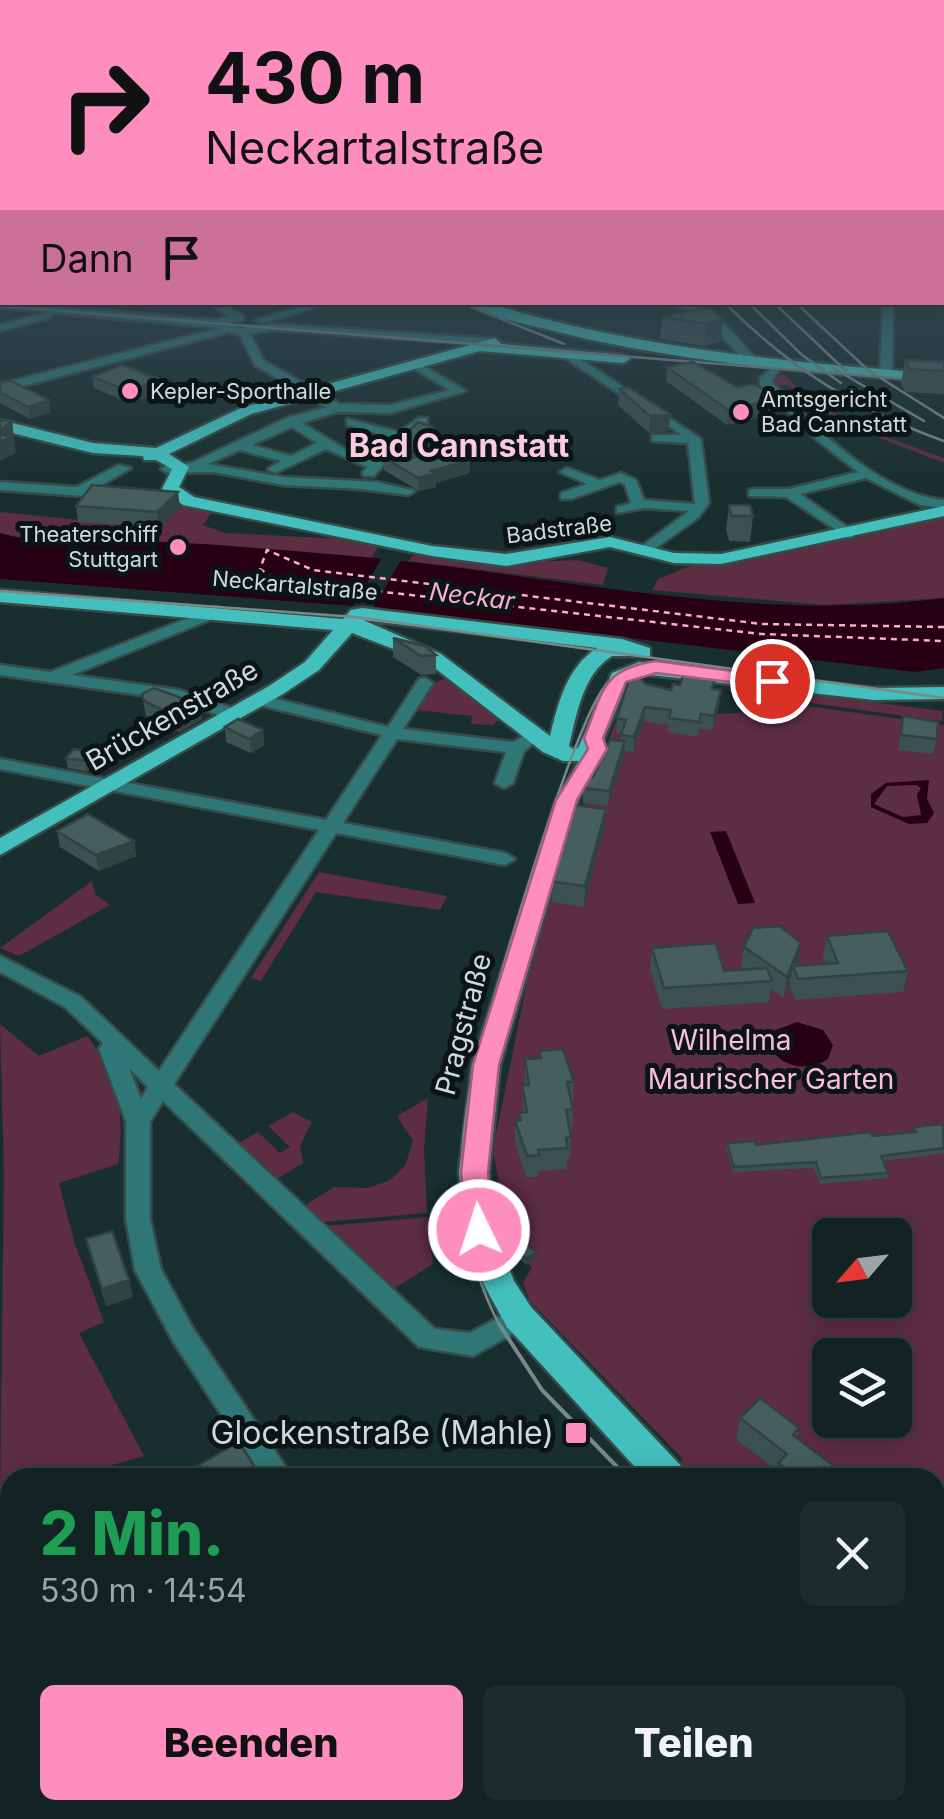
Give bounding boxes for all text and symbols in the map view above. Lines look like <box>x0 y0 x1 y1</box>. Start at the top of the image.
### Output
text: 430 m <box>205 35 425 120</box>
icon: right <box>40 40 170 170</box>
text: Neckartalstraße <box>205 120 544 175</box>
icon: arrive <box>154 230 209 285</box>
text: Dann <box>40 235 134 281</box>
place label: Kepler-Sporthalle <box>150 378 331 404</box>
marker: Kepler-Sporthalle <box>119 380 141 402</box>
place label: Amtsgericht Bad Cannstatt <box>761 386 907 437</box>
marker: Amtsgericht Bad Cannstatt <box>730 401 752 423</box>
district label: Bad Cannstatt <box>349 426 569 465</box>
street label: Badstraße <box>505 510 613 548</box>
place label: Theaterschiff Stuttgart <box>19 521 158 572</box>
marker: Theaterschiff Stuttgart <box>167 536 189 558</box>
street label: Neckartalstraße <box>211 565 379 605</box>
water label: Neckar <box>428 576 517 616</box>
pin <box>730 639 815 724</box>
street label: Brückenstraße <box>80 652 264 778</box>
icon: arrive <box>745 654 800 709</box>
street label: Pragstraße <box>428 950 498 1098</box>
park label: Wilhelma <box>670 1023 792 1057</box>
park label: Maurischer Garten <box>648 1062 894 1096</box>
position arrow <box>427 1178 531 1282</box>
north arrow <box>812 1218 912 1318</box>
map controls <box>812 1218 912 1438</box>
button: layers <box>812 1338 912 1438</box>
place label: Glockenstraße (Mahle) <box>211 1413 554 1452</box>
marker: Glockenstraße (Mahle) <box>563 1420 589 1446</box>
text: 2 Min. <box>40 1497 224 1569</box>
button: close <box>800 1501 905 1606</box>
text: 530 m · 14:54 <box>40 1571 247 1610</box>
button: Beenden <box>40 1685 463 1800</box>
button: Teilen <box>483 1685 905 1800</box>

